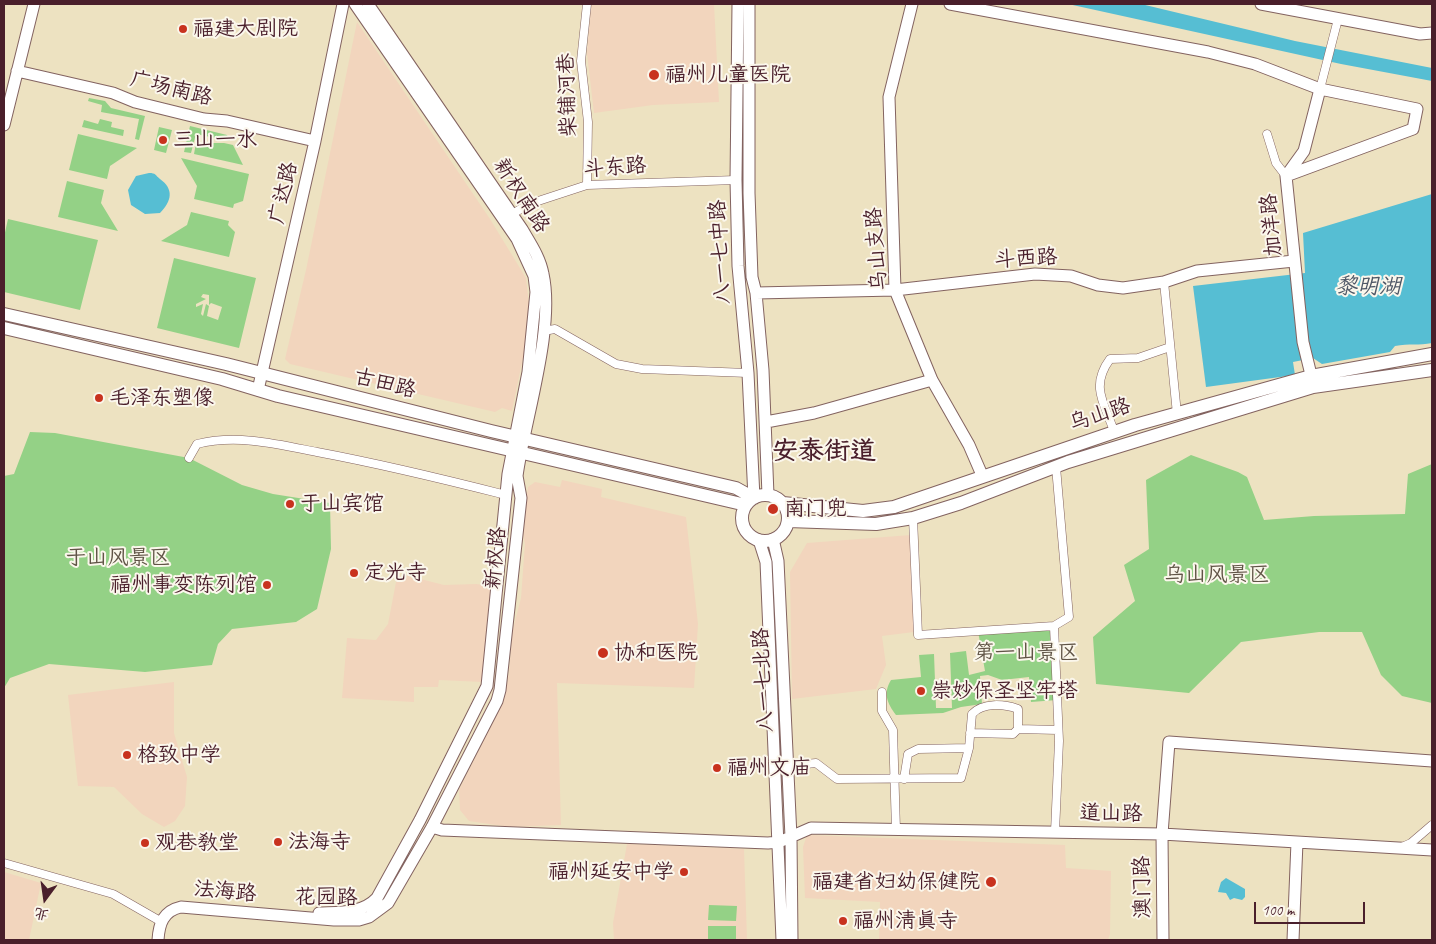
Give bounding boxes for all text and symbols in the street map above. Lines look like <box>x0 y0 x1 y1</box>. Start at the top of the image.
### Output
place label: 福建大剧院 <box>193 16 298 42</box>
marker: 福建大剧院 <box>177 23 189 35</box>
street label: 柴铺河巷 <box>554 53 582 137</box>
place label: 福州儿童医院 <box>665 62 791 88</box>
street label: 广场南路 <box>127 67 215 111</box>
marker: 福州儿童医院 <box>647 68 661 82</box>
place label: 三山一水 <box>173 127 257 153</box>
marker: 三山一水 <box>157 134 169 146</box>
street label: 斗东路 <box>583 153 647 183</box>
street label: 新权南路 <box>488 154 554 238</box>
street label: 广达路 <box>265 159 303 227</box>
street label: 加洋路 <box>1257 193 1287 257</box>
street label: 八一七中路 <box>706 199 736 305</box>
street label: 乌山支路 <box>862 206 892 292</box>
street label: 斗西路 <box>994 245 1058 273</box>
water label: 黎明湖 <box>1335 274 1401 300</box>
street label: 古田路 <box>351 364 419 404</box>
place label: 毛泽东塑像 <box>109 385 214 411</box>
marker: 毛泽东塑像 <box>93 392 105 404</box>
street label: 乌山路 <box>1066 393 1134 437</box>
district label: 安泰街道 <box>772 436 876 468</box>
place label: 于山宾馆 <box>300 491 384 517</box>
place label: 南门兜 <box>784 496 847 522</box>
marker: 于山宾馆 <box>284 498 296 510</box>
marker: 南门兜 <box>766 502 780 516</box>
street label: 新权路 <box>480 525 512 591</box>
park label: 于山风景区 <box>66 545 170 571</box>
place label: 定光寺 <box>364 560 427 586</box>
park label: 乌山风景区 <box>1165 562 1269 588</box>
marker: 定光寺 <box>348 567 360 579</box>
place label: 福州事变陈列馆 <box>110 572 257 598</box>
marker: 福州事变陈列馆 <box>261 579 273 591</box>
street label: 八一七北路 <box>749 627 779 733</box>
place label: 协和医院 <box>614 640 698 666</box>
park label: 第一山景区 <box>974 640 1078 666</box>
marker: 协和医院 <box>596 646 610 660</box>
place label: 崇妙保圣坚牢塔 <box>931 678 1078 704</box>
marker: 崇妙保圣坚牢塔 <box>915 685 927 697</box>
place label: 格致中学 <box>137 742 221 768</box>
marker: 格致中学 <box>121 749 133 761</box>
place label: 福州文庙 <box>727 755 811 781</box>
marker: 福州文庙 <box>711 762 723 774</box>
street label: 道山路 <box>1079 801 1143 827</box>
place label: 法海寺 <box>288 829 351 855</box>
place label: 观巷教堂 <box>155 830 239 856</box>
marker: 法海寺 <box>272 836 284 848</box>
marker: 观巷教堂 <box>139 837 151 849</box>
street label: 澳门路 <box>1130 855 1156 919</box>
place label: 福州延安中学 <box>548 859 674 885</box>
marker: 福州延安中学 <box>678 866 690 878</box>
place label: 福建省妇幼保健院 <box>812 869 980 895</box>
north arrow <box>20 874 70 924</box>
marker: 福建省妇幼保健院 <box>984 875 998 889</box>
street label: 法海路 <box>193 877 257 907</box>
street label: 花园路 <box>294 885 358 911</box>
scale bar <box>1256 892 1367 924</box>
text: 100 m <box>1262 901 1294 920</box>
text: 北 <box>32 904 50 924</box>
place label: 福州清真寺 <box>853 908 958 934</box>
marker: 福州清真寺 <box>837 915 849 927</box>

